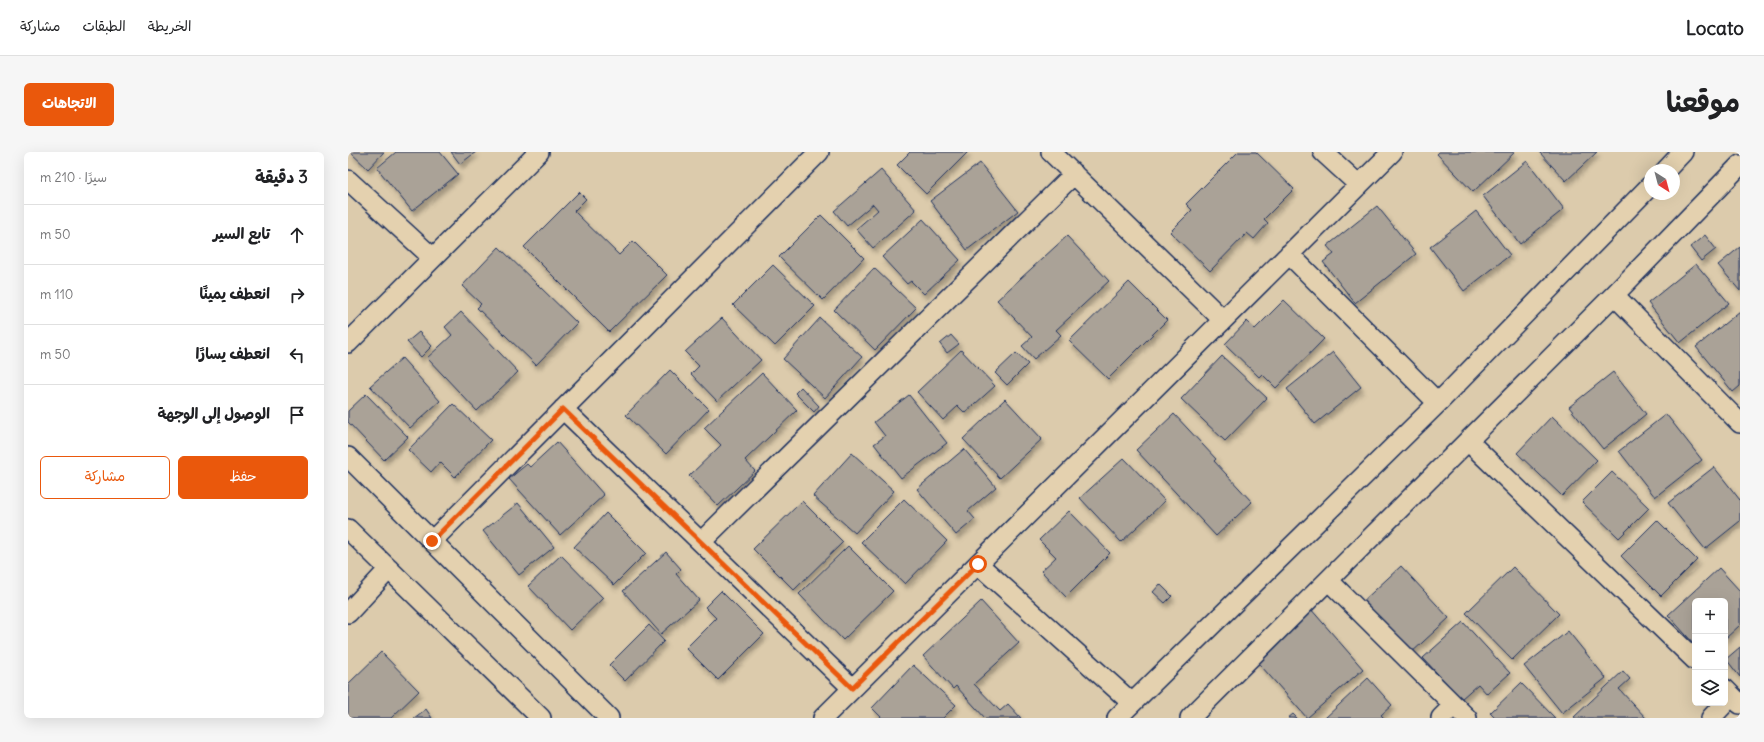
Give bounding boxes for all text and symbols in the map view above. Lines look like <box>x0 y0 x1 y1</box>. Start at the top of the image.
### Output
text: Locato <box>1686 16 1744 40</box>
text: مشاركة <box>20 17 60 35</box>
text: الطبقات <box>82 17 126 35</box>
text: الخريطة <box>148 17 191 35</box>
button: الاتجاهات <box>24 83 114 126</box>
text: موقعنا <box>1666 84 1740 120</box>
north arrow <box>1644 164 1680 200</box>
text: 3 دقيقة <box>255 166 308 188</box>
text: سيرًا · 210 m <box>40 169 107 186</box>
text: تابع السير <box>213 224 270 243</box>
icon: ahead <box>286 224 308 246</box>
text: 50 m <box>40 226 71 243</box>
text: انعطف يمينًا <box>199 284 270 303</box>
icon: right <box>286 284 308 306</box>
text: 110 m <box>40 286 73 303</box>
text: انعطف يسارًا <box>196 344 270 363</box>
icon: left <box>286 344 308 366</box>
text: 50 m <box>40 346 71 363</box>
text: الوصول إلى الوجهة <box>157 404 270 423</box>
icon: arrive <box>286 404 308 426</box>
button: مشاركة <box>40 456 170 499</box>
button: حفظ <box>178 456 308 499</box>
route end <box>423 532 441 550</box>
route start <box>969 555 987 573</box>
map controls <box>1692 598 1728 706</box>
button: + <box>1692 598 1728 634</box>
button: − <box>1692 634 1728 670</box>
button: layers <box>1692 670 1728 706</box>

